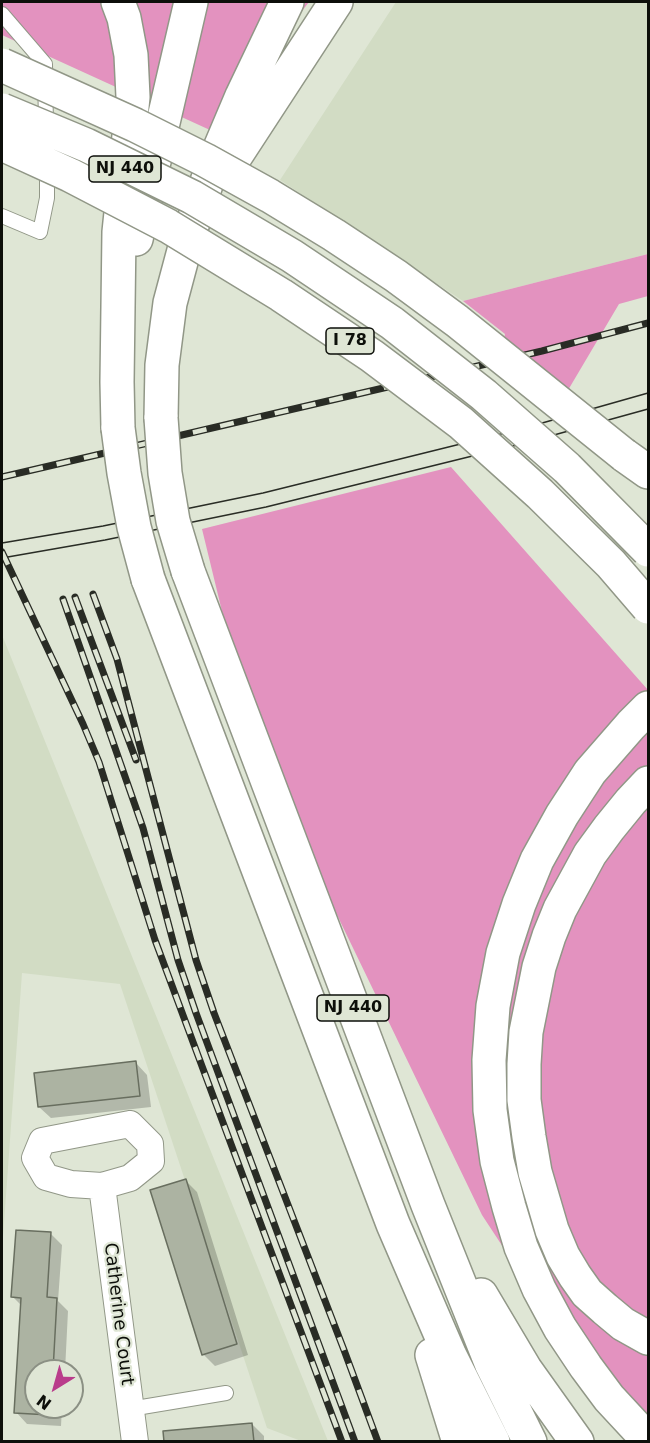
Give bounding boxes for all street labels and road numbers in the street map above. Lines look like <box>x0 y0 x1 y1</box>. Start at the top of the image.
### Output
road number: NJ 440 <box>89 156 161 182</box>
road number: I 78 <box>326 328 374 354</box>
road number: NJ 440 <box>317 995 389 1021</box>
street label: Catherine Court <box>99 1242 137 1386</box>

